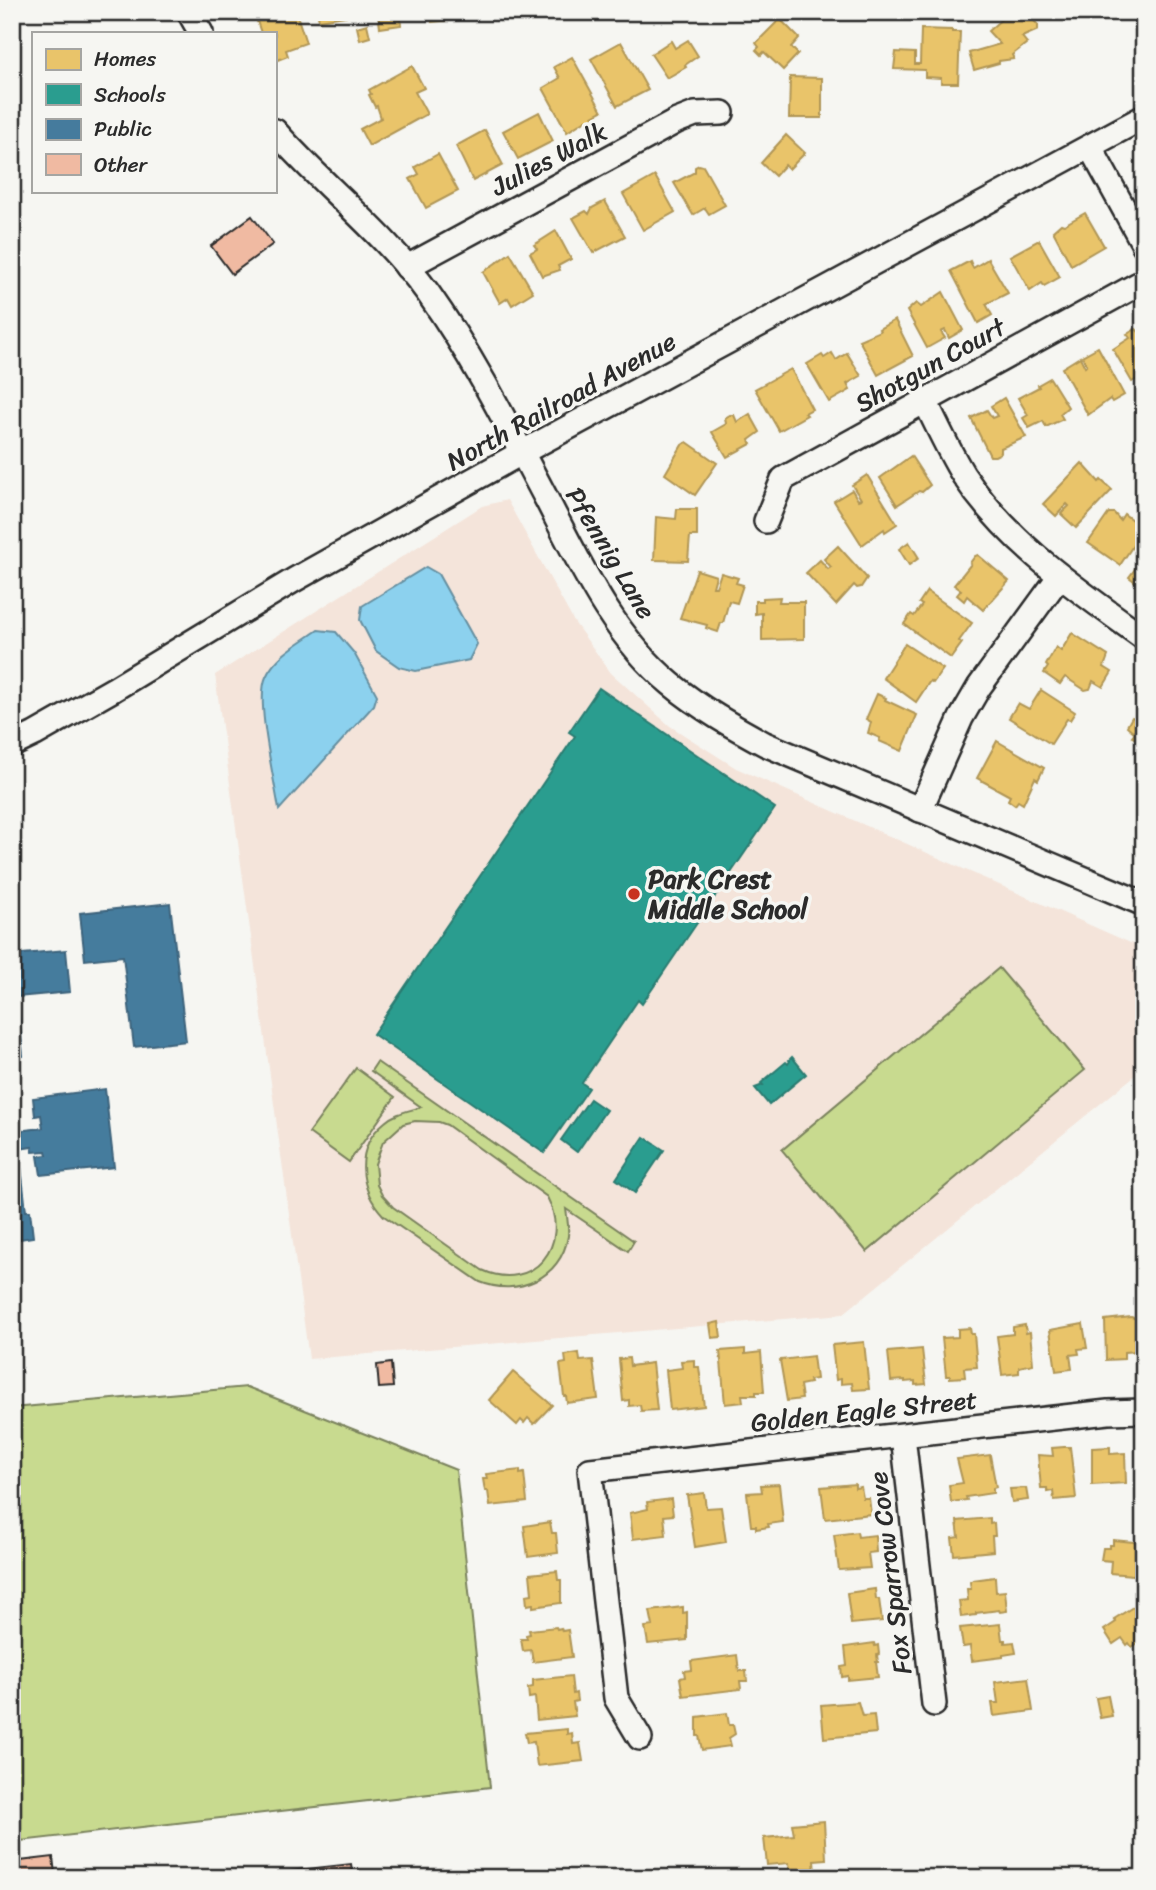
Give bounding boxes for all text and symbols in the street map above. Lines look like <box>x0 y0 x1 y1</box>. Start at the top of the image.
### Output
legend <box>32 32 276 192</box>
text: Homes <box>94 40 156 78</box>
text: Schools <box>94 76 166 114</box>
street label: Julies Walk <box>482 109 616 209</box>
text: Public <box>94 110 152 148</box>
text: Other <box>94 146 149 184</box>
street label: Shotgun Court <box>846 304 1015 425</box>
street label: North Railroad Avenue <box>437 318 685 484</box>
street label: Pfennig Lane <box>553 478 669 628</box>
place label: Park Crest Middle School <box>647 856 809 932</box>
marker: Park Crest Middle School <box>626 886 642 902</box>
street label: Golden Eagle Street <box>748 1376 980 1446</box>
street label: Fox Sparrow Cove <box>855 1469 925 1677</box>

